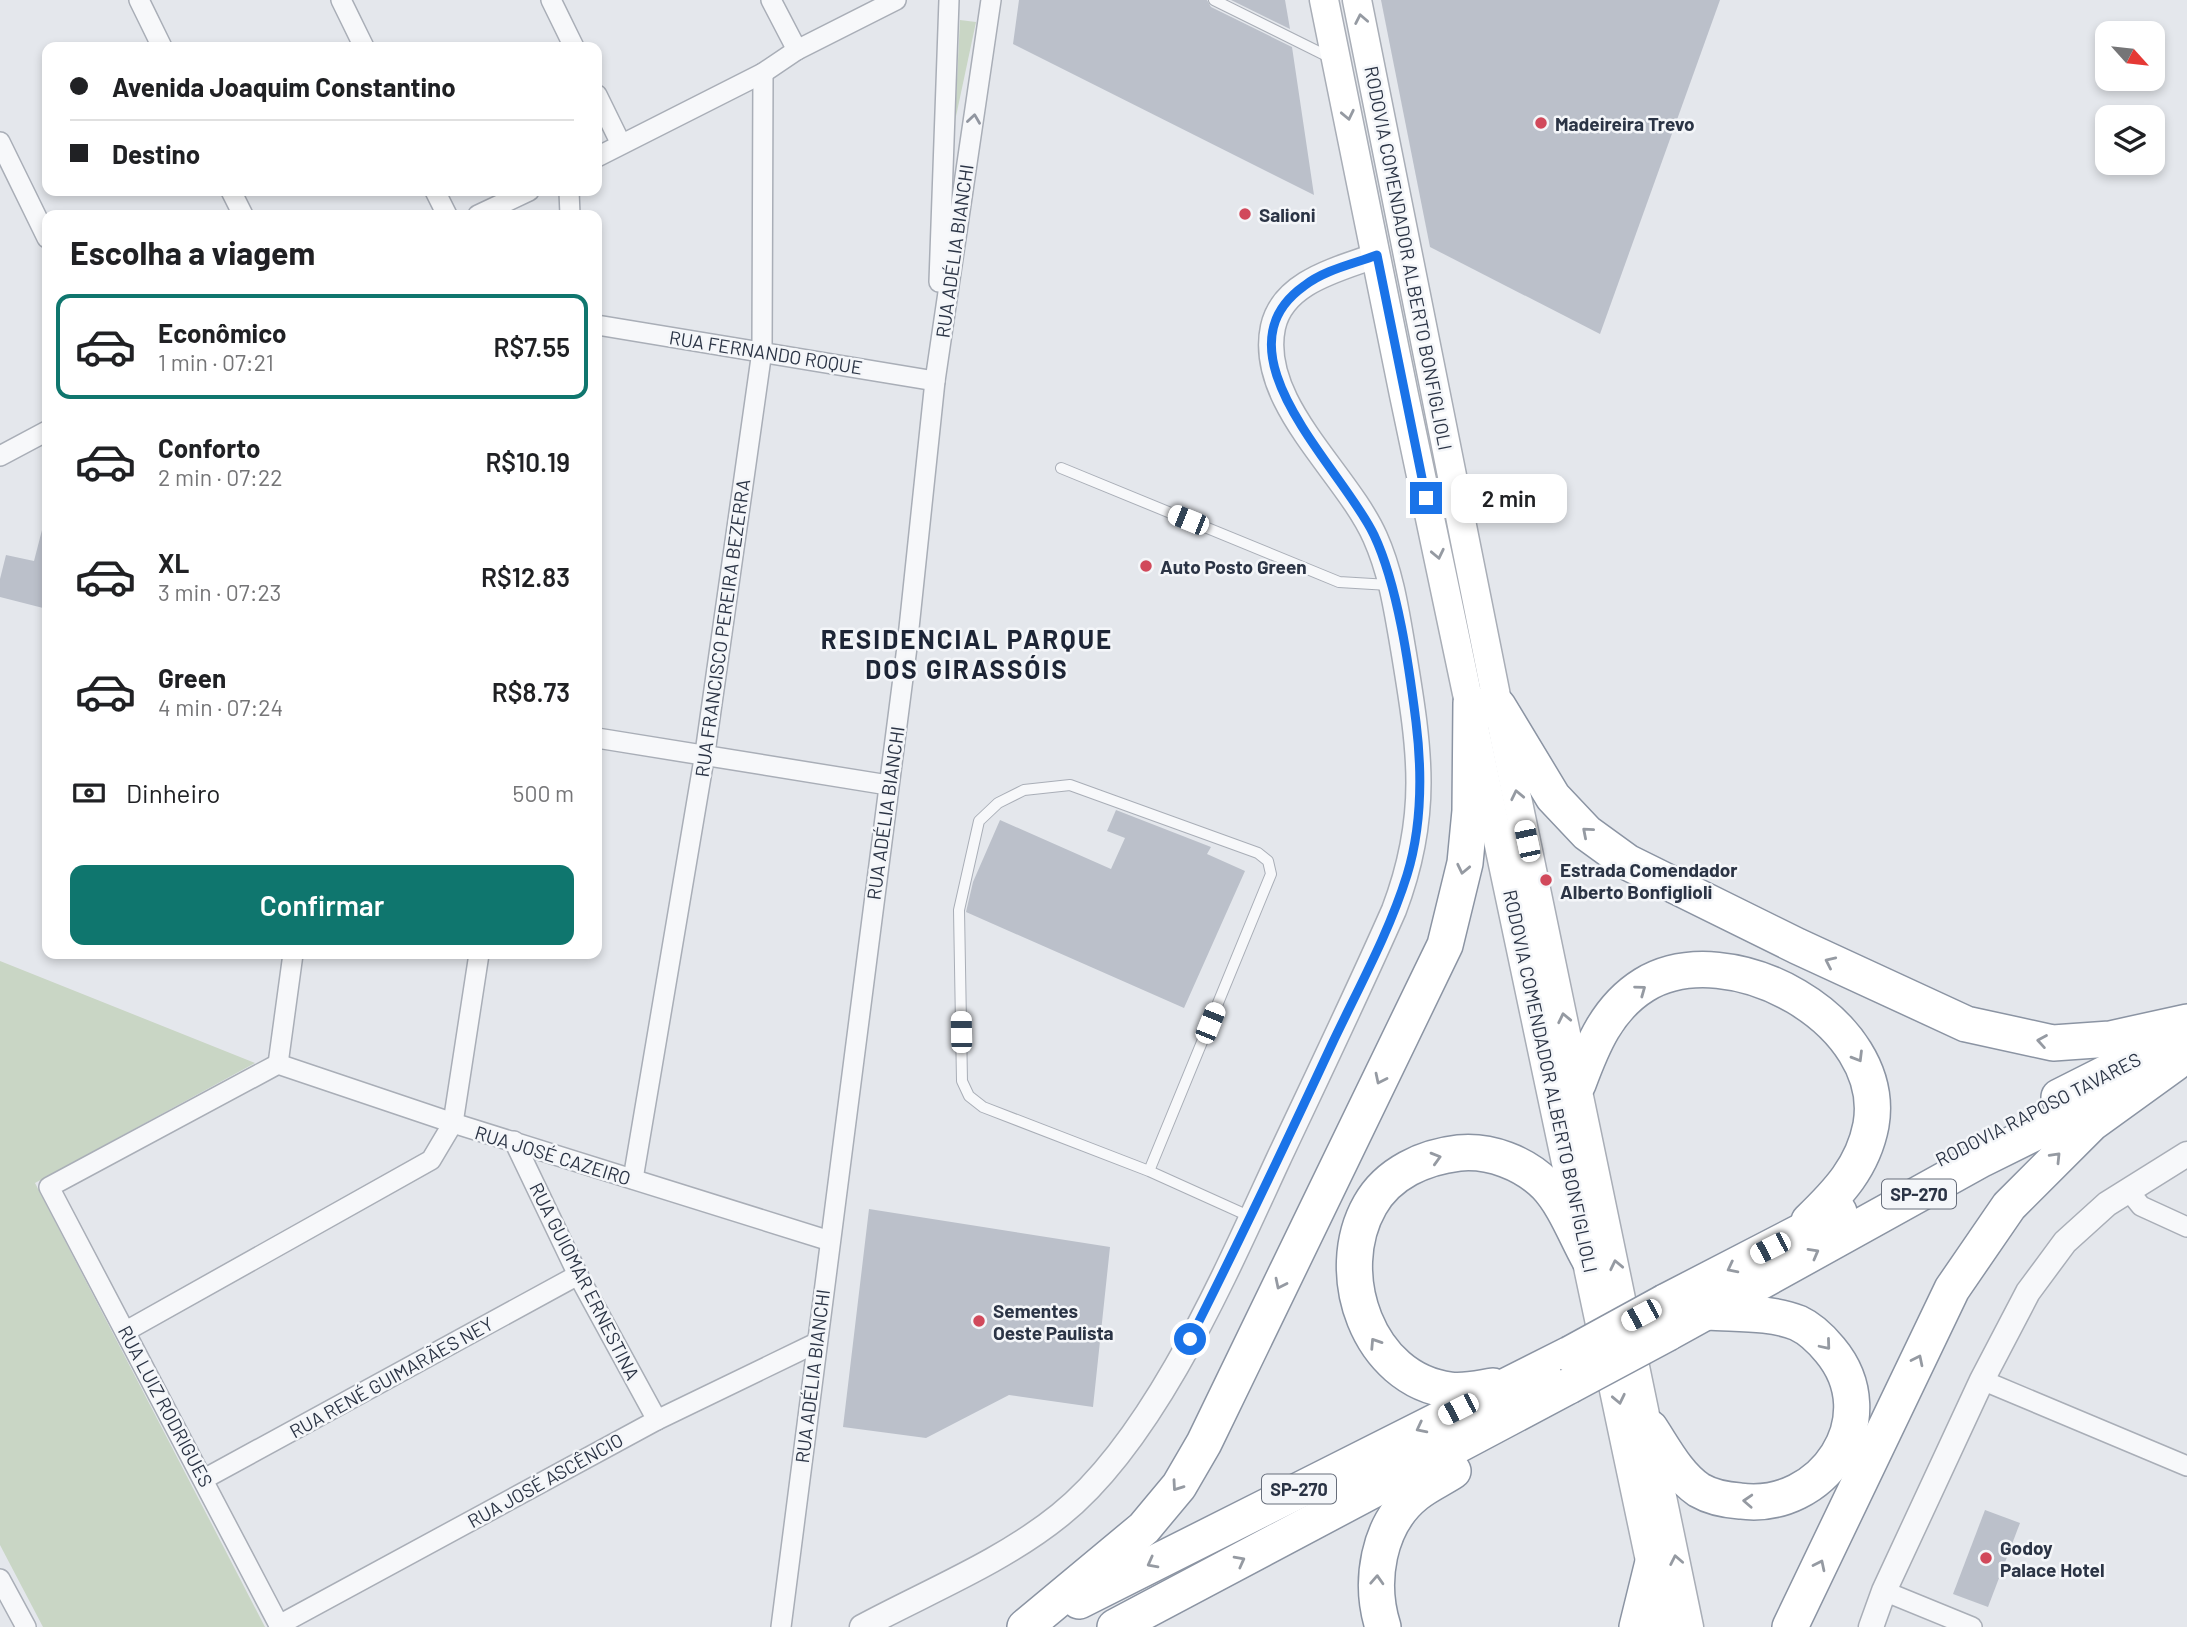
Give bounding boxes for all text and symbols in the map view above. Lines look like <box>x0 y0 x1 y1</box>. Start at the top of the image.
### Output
one-way arrow <box>1355 13 1370 25</box>
north arrow <box>2095 21 2165 91</box>
map controls <box>2095 21 2165 175</box>
street label: RODOVIA COMENDADOR ALBERTO BONFIGLIOLI <box>1360 64 1458 452</box>
text: Avenida Joaquim Constantino <box>112 71 456 102</box>
button: layers <box>2095 105 2165 175</box>
one-way arrow <box>1339 109 1354 121</box>
place label: Madeireira Trevo <box>1555 112 1695 135</box>
one-way arrow <box>966 113 981 125</box>
marker: Madeireira Trevo <box>1533 115 1549 131</box>
text: Destino <box>112 138 200 169</box>
street label: RUA ADÉLIA BIANCHI <box>930 163 978 339</box>
place label: Salioni <box>1259 203 1316 226</box>
marker: Salioni <box>1237 206 1253 222</box>
text: Escolha a viagem <box>70 233 315 271</box>
icon: car <box>74 315 137 378</box>
text: Econômico <box>158 317 287 348</box>
street label: RUA FERNANDO ROQUE <box>668 325 864 379</box>
text: R$7.55 <box>493 331 570 362</box>
text: 1 min · 07:21 <box>158 348 274 376</box>
icon: car <box>74 430 137 493</box>
text: Conforto <box>158 432 261 463</box>
text: R$10.19 <box>485 446 570 477</box>
text: 2 min · 07:22 <box>158 463 283 491</box>
callout: 2 min <box>1450 474 1566 522</box>
street label: RUA FRANCISCO PEREIRA BEZERRA <box>690 478 754 778</box>
route end <box>1410 482 1442 514</box>
text: 2 min <box>1482 484 1536 512</box>
car <box>1165 502 1212 538</box>
icon: car <box>74 545 137 608</box>
text: XL <box>158 547 189 578</box>
one-way arrow <box>1430 548 1445 560</box>
place label: Auto Posto Green <box>1160 555 1307 578</box>
marker: Auto Posto Green <box>1138 558 1154 574</box>
text: R$12.83 <box>481 561 570 592</box>
text: 3 min · 07:23 <box>158 578 281 606</box>
district label: RESIDENCIAL PARQUE DOS GIRASSÓIS <box>821 623 1113 684</box>
icon: car <box>74 660 137 723</box>
text: Green <box>158 662 226 693</box>
text: R$8.73 <box>492 676 570 707</box>
text: 4 min · 07:24 <box>158 693 283 721</box>
street label: RUA ADÉLIA BIANCHI <box>861 725 909 901</box>
icon: cash <box>70 774 108 812</box>
text: Dinheiro <box>126 777 221 808</box>
text: 500 m <box>513 779 574 807</box>
one-way arrow <box>1510 789 1525 801</box>
car <box>1513 818 1542 864</box>
one-way arrow <box>1582 828 1595 840</box>
place label: Estrada Comendador Alberto Bonfiglioli <box>1560 858 1738 903</box>
one-way arrow <box>1456 863 1471 875</box>
button: Confirmar <box>70 865 574 945</box>
marker: Estrada Comendador Alberto Bonfiglioli <box>1538 872 1554 888</box>
street label: RODOVIA COMENDADOR ALBERTO BONFIGLIOLI <box>1499 887 1603 1275</box>
one-way arrow <box>1825 956 1837 970</box>
one-way arrow <box>1633 986 1646 998</box>
car <box>1193 1000 1228 1046</box>
car <box>951 1011 972 1053</box>
one-way arrow <box>1557 1012 1572 1024</box>
one-way arrow <box>2036 1034 2048 1049</box>
street label: RODOVIA RAPOSO TAVARES <box>1931 1047 2145 1171</box>
one-way arrow <box>1850 1050 1863 1063</box>
one-way arrow <box>1374 1072 1388 1084</box>
street label: RUA JOSÉ CAZEIRO <box>472 1120 634 1190</box>
one-way arrow <box>1430 1152 1442 1166</box>
one-way arrow <box>2047 1152 2060 1165</box>
street label: RUA GUIOMAR ERNESTINA <box>525 1178 645 1384</box>
road number: SP-270 <box>1882 1180 1956 1209</box>
car <box>1747 1229 1794 1267</box>
one-way arrow <box>1806 1248 1819 1261</box>
one-way arrow <box>1609 1259 1624 1271</box>
one-way arrow <box>1727 1259 1739 1273</box>
one-way arrow <box>1275 1277 1289 1289</box>
street label: RUA ADÉLIA BIANCHI <box>790 1288 834 1464</box>
car <box>1618 1296 1665 1334</box>
place label: Sementes Oeste Paulista <box>993 1299 1114 1344</box>
street label: RUA RENÉ GUIMARÃES NEY <box>285 1311 497 1443</box>
marker: Sementes Oeste Paulista <box>971 1313 987 1329</box>
street label: RUA LUIZ RODRIGUES <box>114 1321 218 1491</box>
route start <box>1174 1323 1206 1355</box>
one-way arrow <box>1371 1337 1384 1350</box>
one-way arrow <box>1817 1337 1830 1350</box>
one-way arrow <box>1910 1355 1924 1367</box>
car <box>1435 1390 1482 1428</box>
one-way arrow <box>1610 1393 1625 1405</box>
one-way arrow <box>1416 1419 1428 1433</box>
street label: RUA JOSÉ ASCÊNCIO <box>463 1428 627 1532</box>
road number: SP-270 <box>1262 1474 1336 1504</box>
one-way arrow <box>1173 1478 1185 1491</box>
one-way arrow <box>1742 1494 1753 1509</box>
place label: Godoy Palace Hotel <box>2000 1536 2105 1581</box>
marker: Godoy Palace Hotel <box>1978 1550 1994 1566</box>
one-way arrow <box>1147 1554 1159 1568</box>
one-way arrow <box>1669 1554 1684 1566</box>
one-way arrow <box>1233 1556 1246 1569</box>
one-way arrow <box>1812 1560 1826 1572</box>
one-way arrow <box>1369 1575 1384 1586</box>

